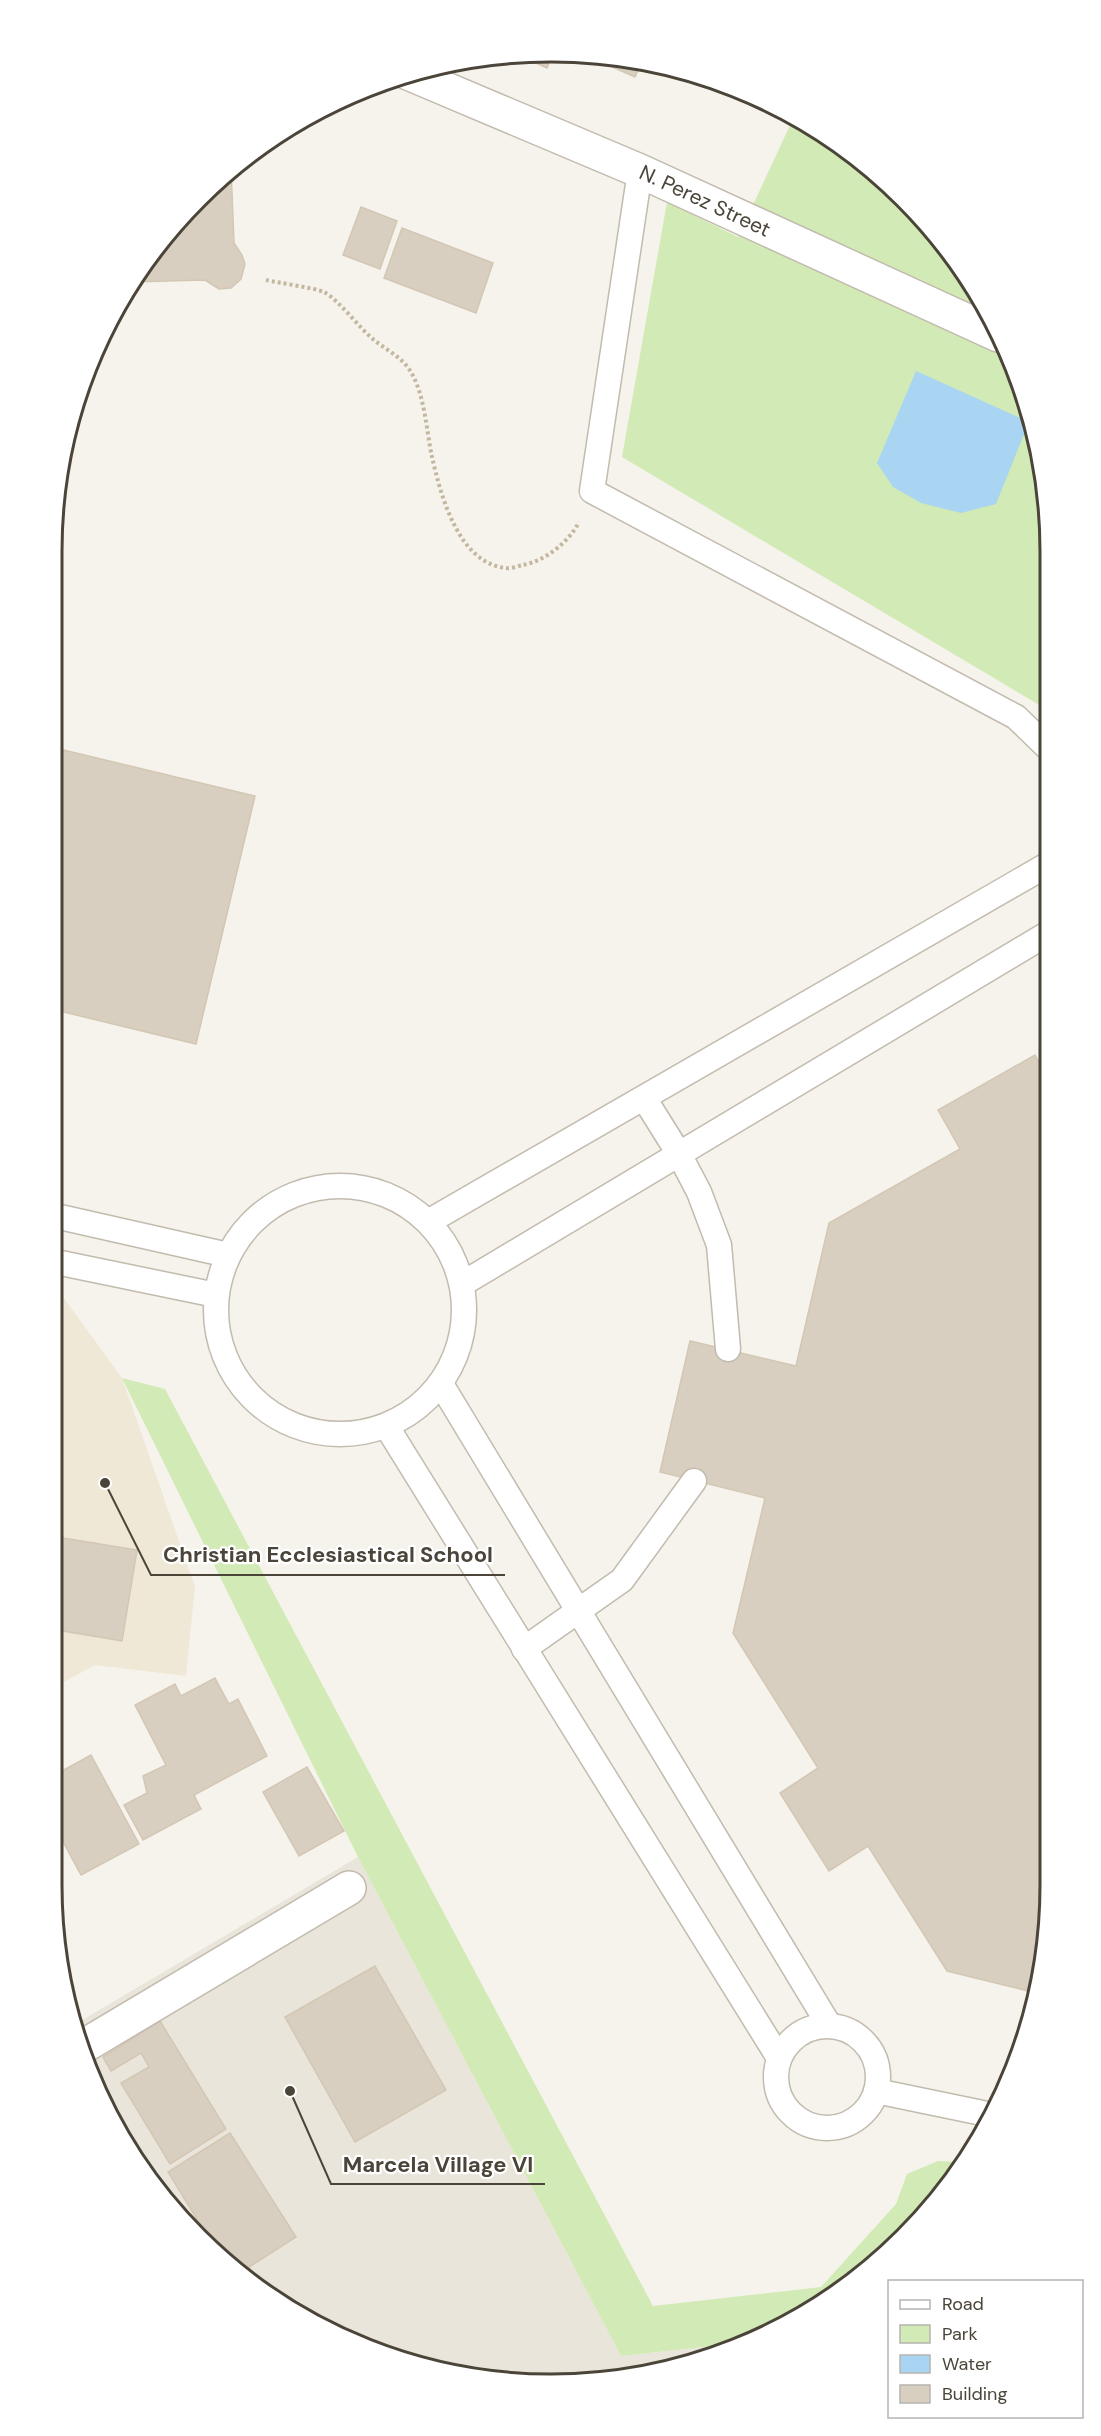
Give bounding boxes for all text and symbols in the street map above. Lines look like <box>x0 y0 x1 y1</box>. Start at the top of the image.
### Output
street label: N. Perez Street <box>635 158 775 244</box>
callout: Christian Ecclesiastical School <box>151 1535 505 1575</box>
text: Christian Ecclesiastical School <box>163 1540 493 1569</box>
callout: Marcela Village VI <box>331 2144 545 2184</box>
text: Marcela Village VI <box>343 2150 533 2179</box>
legend <box>888 2280 1083 2418</box>
text: Road <box>942 2292 984 2316</box>
text: Park <box>942 2322 978 2346</box>
text: Water <box>942 2352 992 2376</box>
text: Building <box>942 2382 1007 2406</box>

